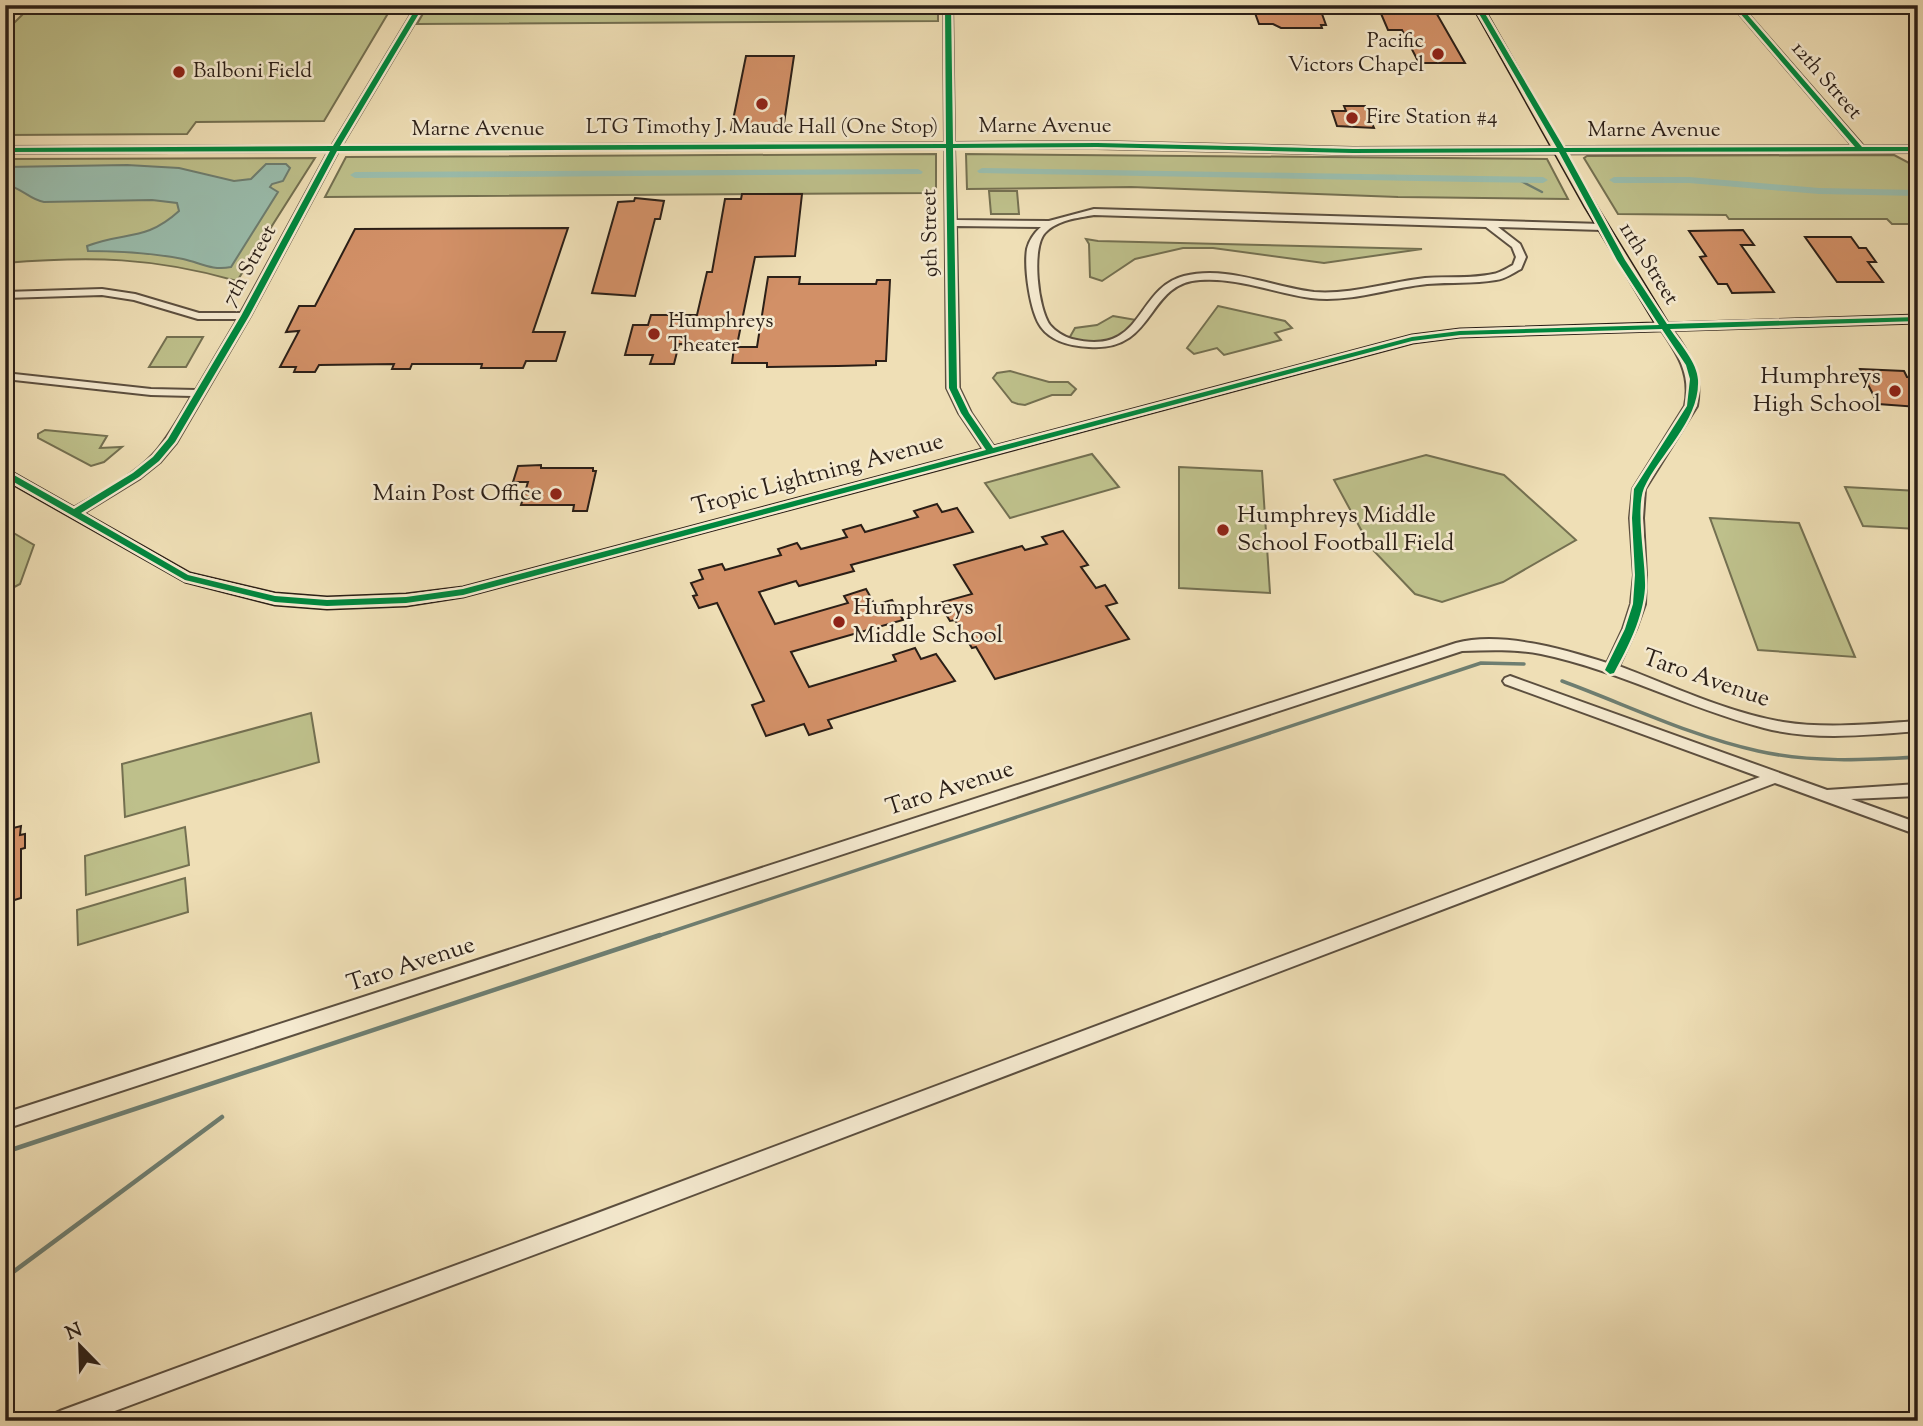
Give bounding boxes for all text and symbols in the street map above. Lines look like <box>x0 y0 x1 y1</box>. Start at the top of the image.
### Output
place label: Pacific Victors Chapel <box>1288 27 1424 81</box>
street label: 12th Street <box>1783 35 1869 127</box>
marker: Pacific Victors Chapel <box>1430 46 1446 62</box>
place label: Balboni Field <box>193 57 312 87</box>
marker: Balboni Field <box>171 64 187 80</box>
marker: LTG Timothy J. Maude Hall (One Stop) <box>754 96 770 112</box>
place label: Fire Station #4 <box>1366 103 1498 133</box>
marker: Fire Station #4 <box>1344 110 1360 126</box>
street label: Marne Avenue <box>978 112 1112 142</box>
place label: LTG Timothy J. Maude Hall (One Stop) <box>586 113 938 143</box>
street label: Marne Avenue <box>411 115 545 145</box>
street label: Marne Avenue <box>1587 116 1721 146</box>
street label: 9th Street <box>915 189 947 277</box>
street label: 11th Street <box>1611 217 1685 311</box>
street label: 7th Street <box>215 220 285 312</box>
place label: Humphreys Theater <box>668 307 774 361</box>
marker: Humphreys Theater <box>646 326 662 342</box>
place label: Humphreys High School <box>1753 360 1881 422</box>
marker: Humphreys High School <box>1887 383 1903 399</box>
street label: Tropic Lightning Avenue <box>688 425 948 525</box>
place label: Main Post Office <box>373 477 542 511</box>
marker: Main Post Office <box>548 486 564 502</box>
place label: Humphreys Middle School Football Field <box>1237 499 1455 561</box>
marker: Humphreys Middle School Football Field <box>1215 522 1231 538</box>
place label: Humphreys Middle School <box>853 591 1003 653</box>
marker: Humphreys Middle School <box>831 614 847 630</box>
street label: Taro Avenue <box>1638 641 1774 717</box>
street label: Taro Avenue <box>882 752 1018 826</box>
street label: Taro Avenue <box>343 928 479 1002</box>
north arrow <box>46 1310 116 1380</box>
text: N <box>62 1317 87 1348</box>

